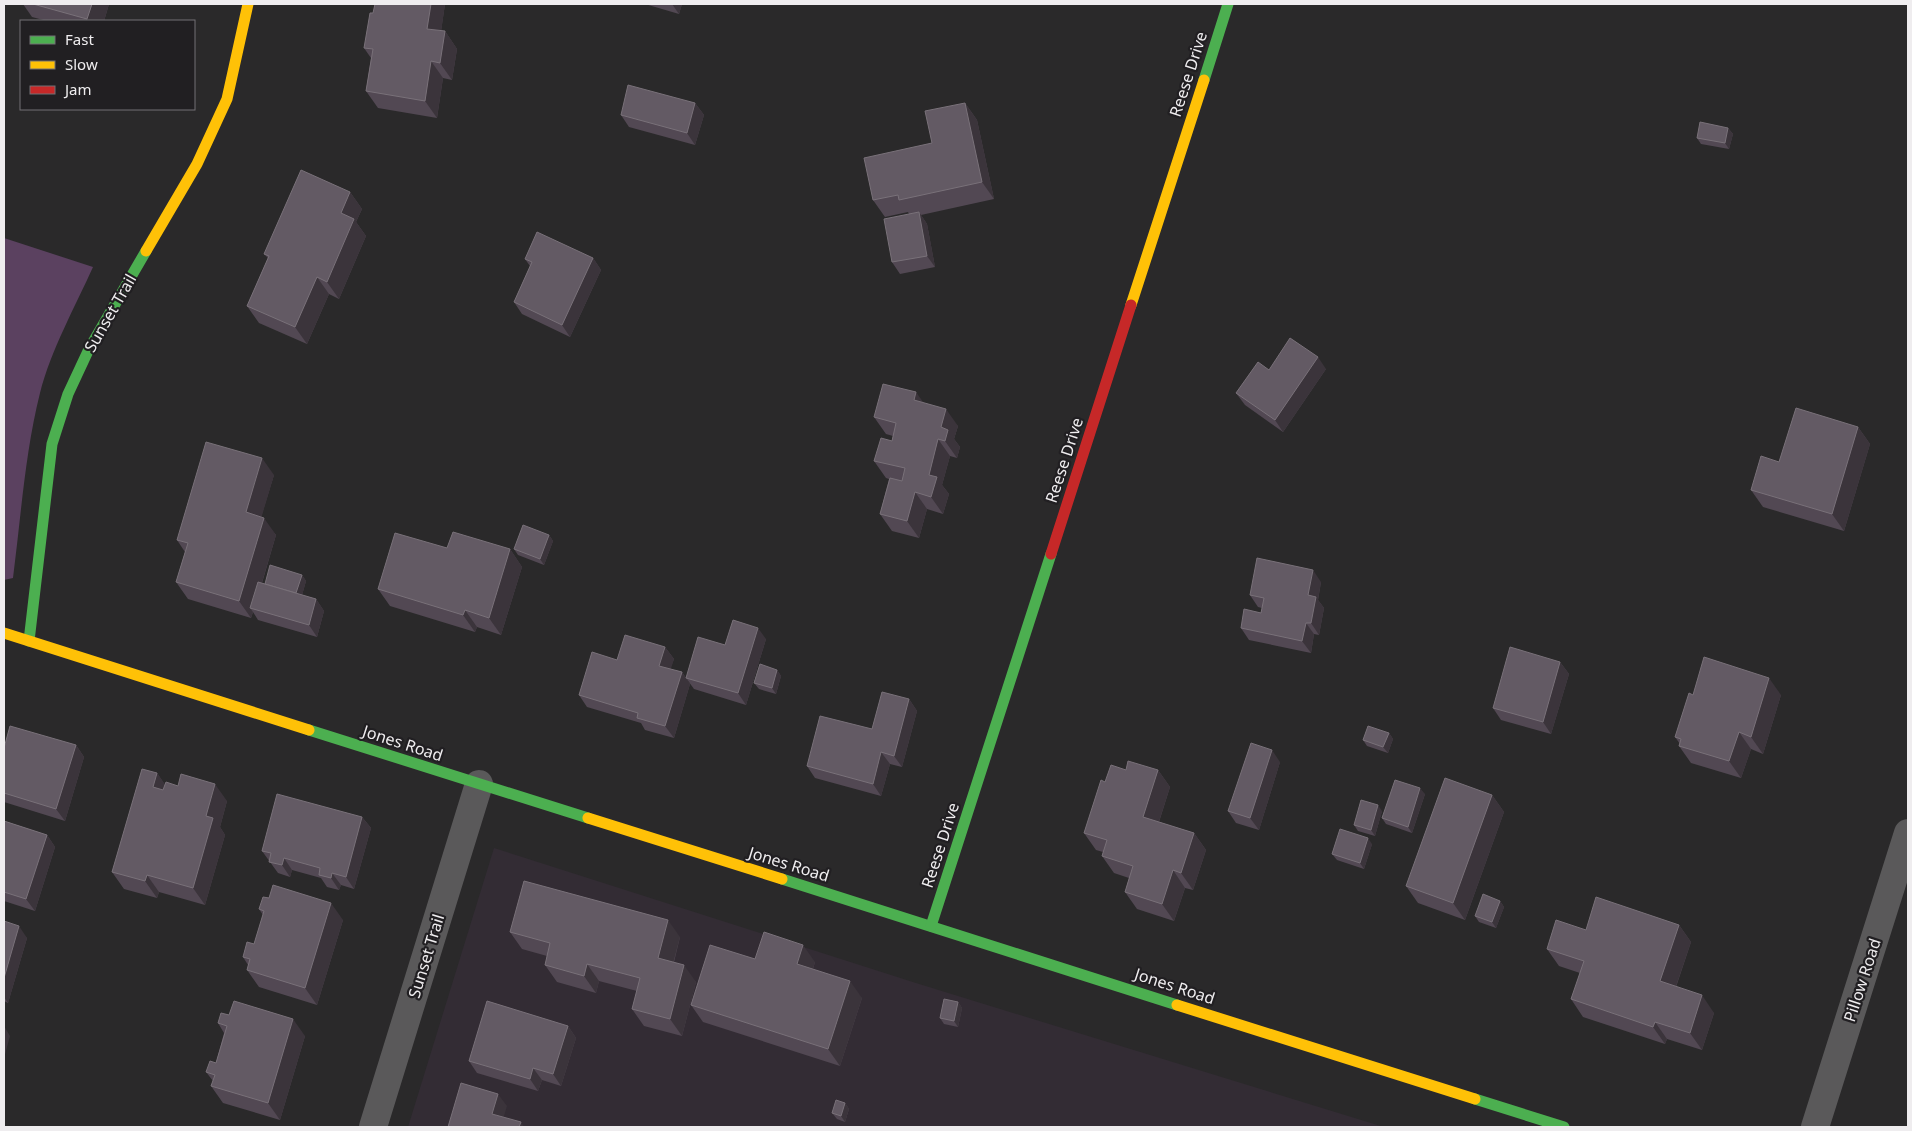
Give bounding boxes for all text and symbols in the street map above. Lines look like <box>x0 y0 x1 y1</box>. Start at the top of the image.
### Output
legend <box>20 20 195 110</box>
text: Fast <box>65 29 94 49</box>
street label: Reese Drive <box>1164 29 1212 119</box>
text: Slow <box>65 54 98 74</box>
text: Jam <box>63 79 92 99</box>
street label: Sunset Trail <box>79 270 141 356</box>
street label: Reese Drive <box>1040 415 1088 505</box>
street label: Jones Road <box>358 719 446 766</box>
street label: Reese Drive <box>916 800 964 890</box>
street label: Jones Road <box>744 841 832 887</box>
street label: Sunset Trail <box>403 911 449 1001</box>
street label: Pillow Road <box>1838 935 1886 1025</box>
street label: Jones Road <box>1130 962 1218 1009</box>

